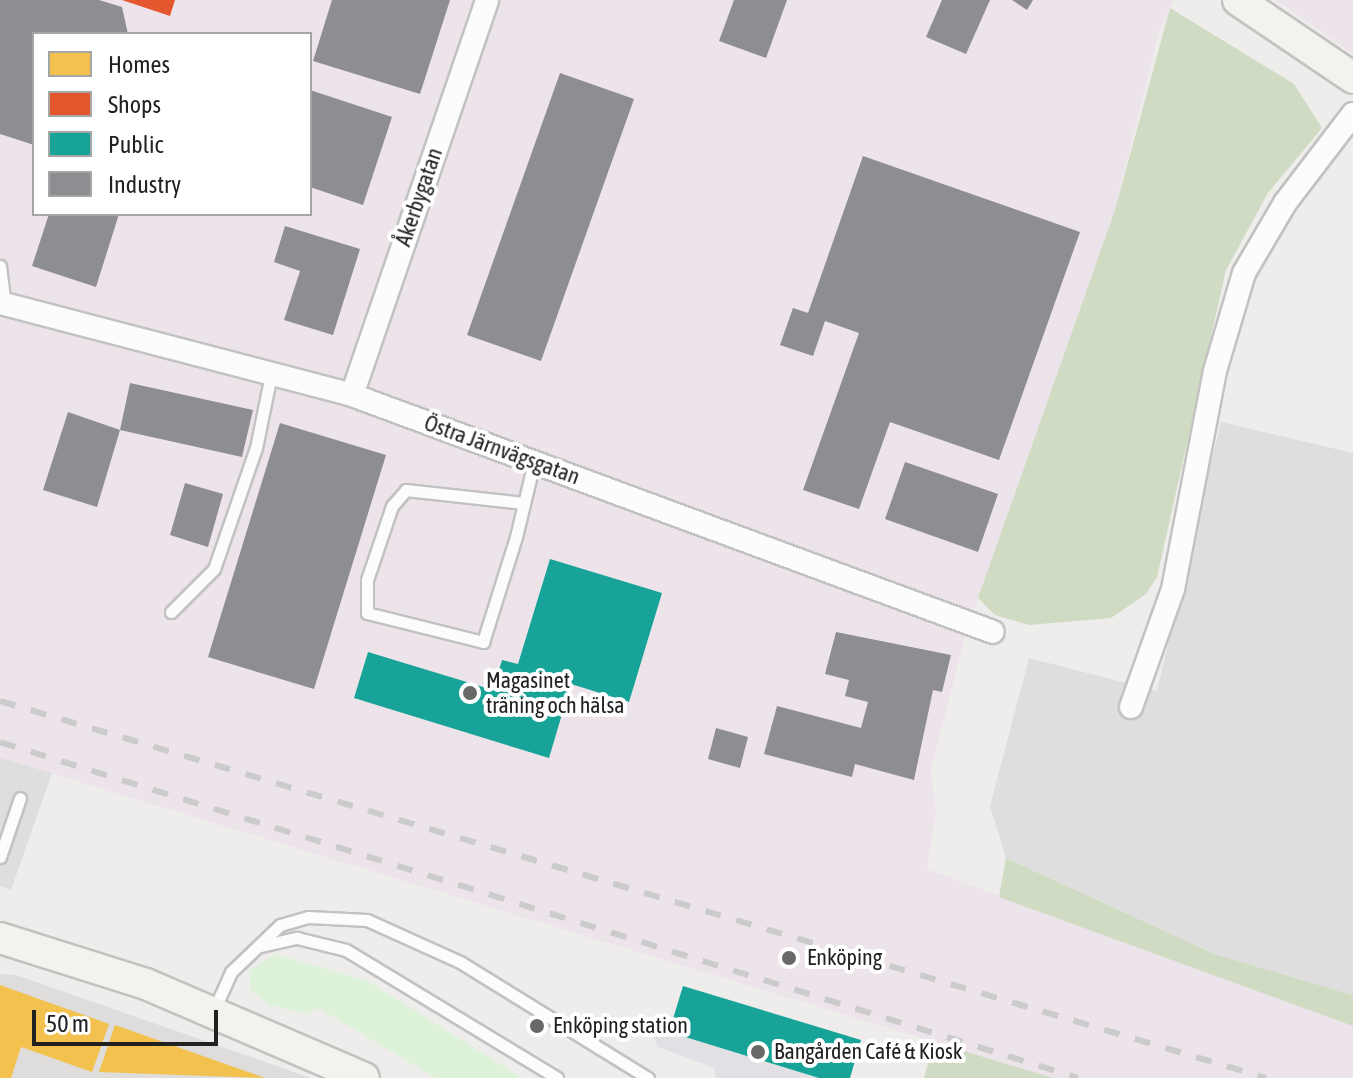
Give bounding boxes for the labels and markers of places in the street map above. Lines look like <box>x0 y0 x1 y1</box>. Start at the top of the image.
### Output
place label: Magasinet träning och hälsa <box>486 667 624 718</box>
marker: Magasinet träning och hälsa <box>461 684 479 702</box>
place label: Enköping <box>807 945 882 971</box>
marker: Enköping <box>778 947 800 969</box>
place label: Enköping station <box>553 1013 688 1039</box>
marker: Enköping station <box>528 1017 546 1035</box>
place label: Bangården Café & Kiosk <box>774 1039 962 1065</box>
marker: Bangården Café & Kiosk <box>749 1043 767 1061</box>

